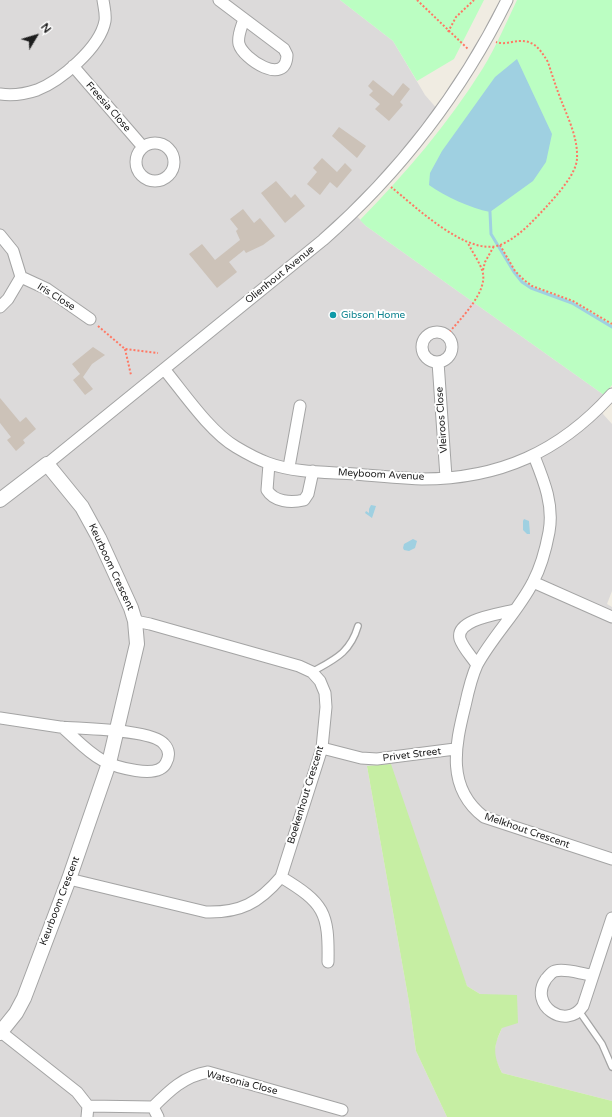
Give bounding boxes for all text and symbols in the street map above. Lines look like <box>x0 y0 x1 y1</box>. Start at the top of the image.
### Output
north arrow <box>16 16 56 56</box>
text: N <box>38 21 54 36</box>
street label: Freesia Close <box>83 80 133 134</box>
street label: Olienhout Avenue <box>243 244 317 306</box>
street label: Iris Close <box>35 281 77 313</box>
place label: Gibson Home <box>341 309 405 321</box>
marker: Gibson Home <box>328 310 338 320</box>
street label: Vleiroos Close <box>434 386 450 454</box>
street label: Meyboom Avenue <box>337 467 425 483</box>
street label: Keurboom Crescent <box>86 522 136 612</box>
street label: Boekenhout Crescent <box>285 744 327 846</box>
street label: Privet Street <box>382 745 442 765</box>
street label: Melkhout Crescent <box>483 811 571 851</box>
street label: Keurboom Crescent <box>38 855 82 947</box>
street label: Watsonia Close <box>205 1068 279 1098</box>

